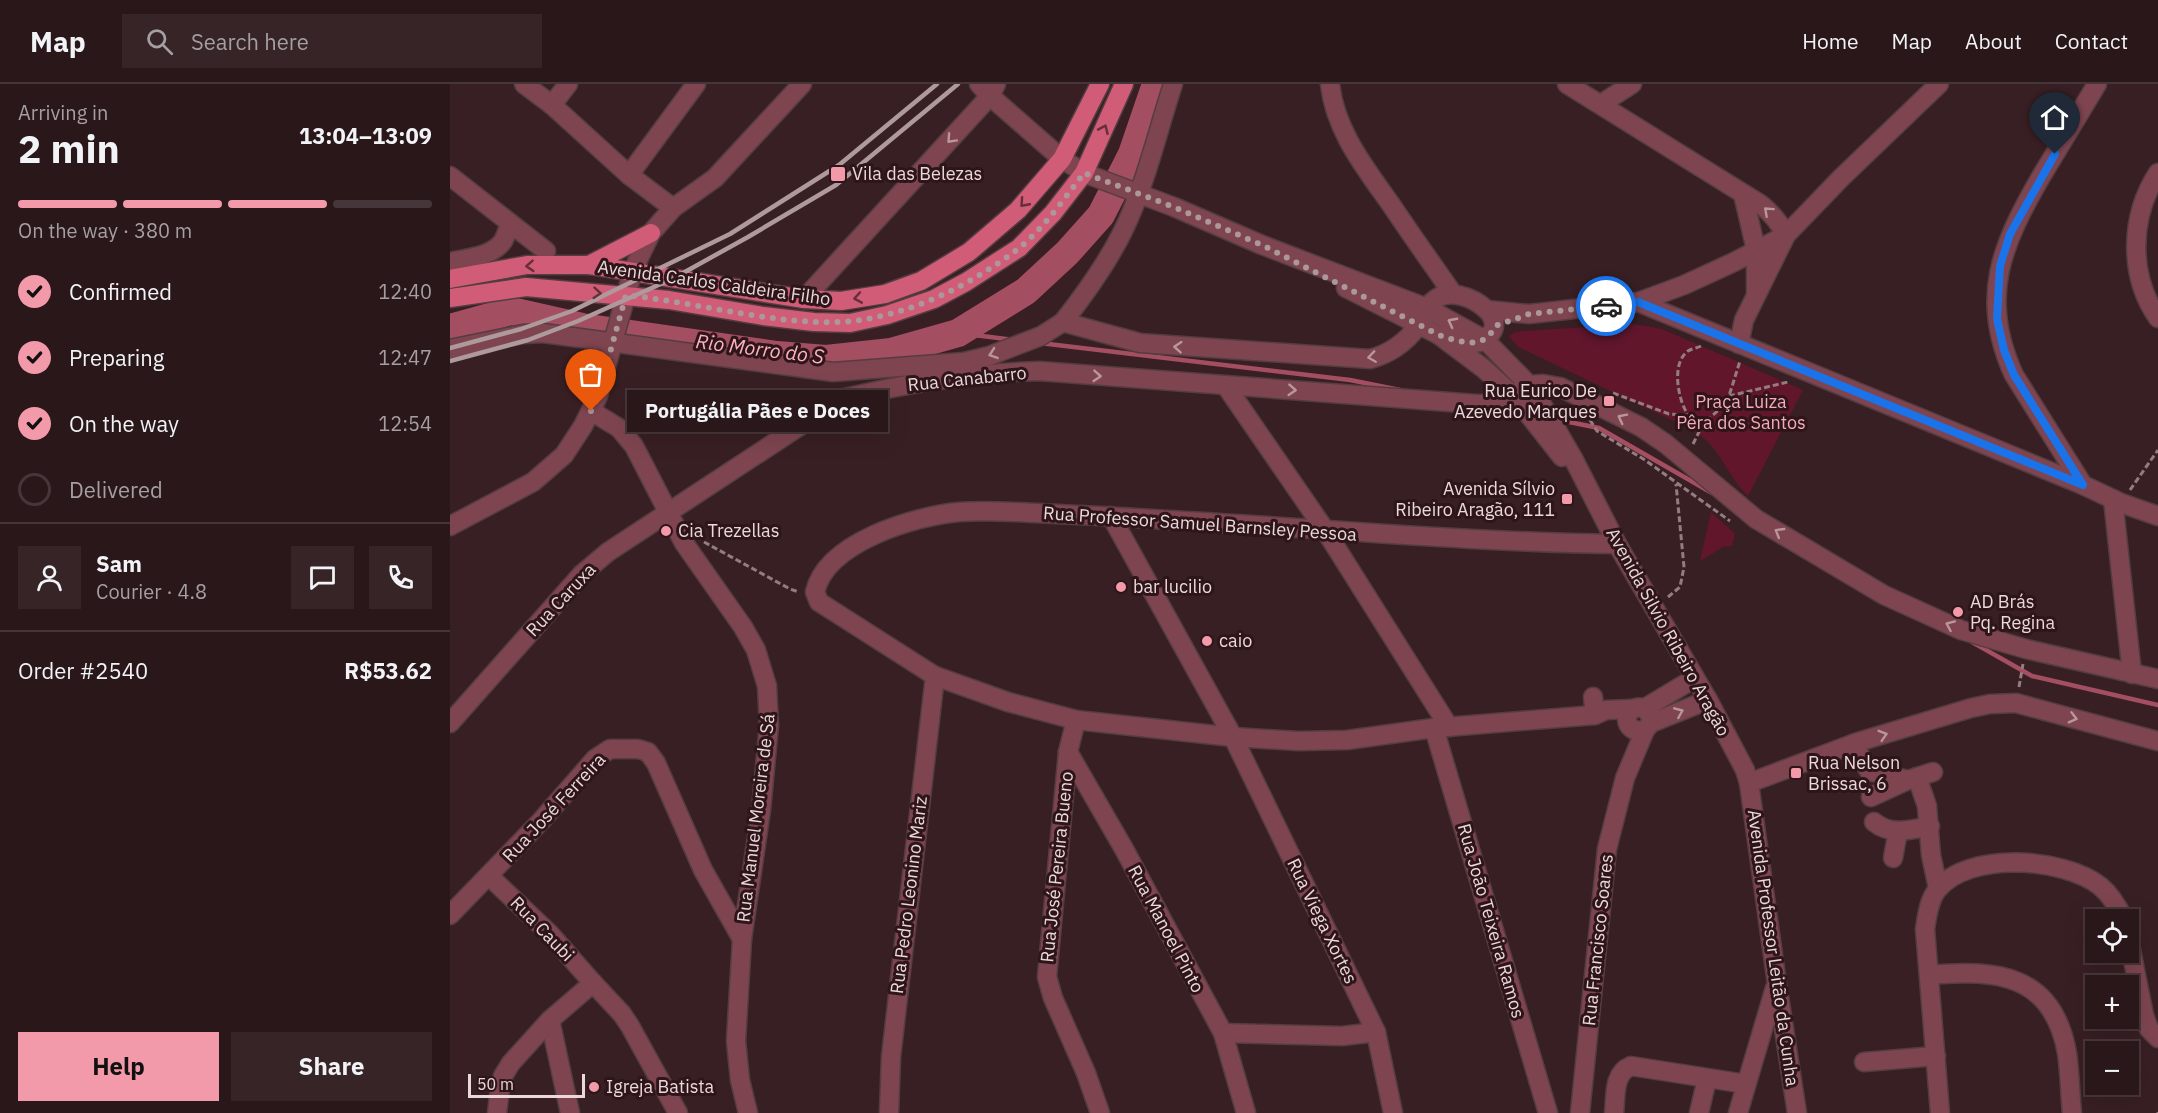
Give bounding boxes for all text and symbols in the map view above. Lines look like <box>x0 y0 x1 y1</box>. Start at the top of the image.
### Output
search box <box>122 14 542 68</box>
text: Map <box>30 23 86 60</box>
icon: search <box>143 25 176 58</box>
text: Search here <box>191 27 309 56</box>
text: Home <box>1802 27 1859 55</box>
text: Map <box>1892 27 1932 55</box>
text: About <box>1965 27 2022 55</box>
text: Contact <box>2055 27 2128 55</box>
pin <box>2029 92 2080 154</box>
text: Arriving in <box>18 99 108 126</box>
icon: home <box>2038 101 2071 134</box>
text: 13:04–13:09 <box>299 121 432 150</box>
text: 2 min <box>18 123 120 174</box>
one-way arrow <box>1097 124 1109 135</box>
one-way arrow <box>947 133 958 143</box>
place label: Vila das Belezas <box>852 162 982 185</box>
marker: Vila das Belezas <box>829 165 847 183</box>
one-way arrow <box>1020 196 1031 207</box>
one-way arrow <box>1764 207 1775 218</box>
text: On the way · 380 m <box>18 217 192 244</box>
street label: Avenida Carlos Caldeira Filho <box>596 255 832 310</box>
one-way arrow <box>526 259 535 272</box>
icon: check <box>18 275 51 308</box>
courier <box>1576 276 1636 336</box>
text: Confirmed <box>69 277 172 306</box>
text: 12:40 <box>378 278 432 305</box>
one-way arrow <box>592 286 601 299</box>
icon: car <box>1590 290 1623 323</box>
one-way arrow <box>854 292 863 304</box>
one-way arrow <box>1448 318 1459 329</box>
water label: Rio Morro do S <box>694 327 826 370</box>
icon: check <box>18 341 51 374</box>
one-way arrow <box>1173 341 1182 354</box>
text: Preparing <box>69 343 164 372</box>
text: 12:47 <box>378 344 432 371</box>
one-way arrow <box>988 346 999 359</box>
pin <box>565 349 616 411</box>
one-way arrow <box>1367 351 1377 363</box>
icon: bag <box>574 358 607 391</box>
street label: Rua Canabarro <box>906 361 1028 396</box>
one-way arrow <box>1093 369 1102 382</box>
place label: Rua Eurico De Azevedo Marques <box>1454 379 1597 423</box>
one-way arrow <box>1287 384 1296 397</box>
callout: Portugália Pães e Doces <box>627 390 888 432</box>
park label: Praça Luiza Pêra dos Santos <box>1676 390 1806 434</box>
marker: Rua Eurico De Azevedo Marques <box>1602 394 1616 408</box>
text: Portugália Pães e Doces <box>645 397 870 424</box>
icon: check <box>18 407 51 440</box>
text: On the way <box>69 409 179 438</box>
text: 12:54 <box>378 410 432 437</box>
one-way arrow <box>1617 414 1628 425</box>
text: Delivered <box>69 475 163 504</box>
place label: Avenida Sílvio Ribeiro Aragão, 111 <box>1395 477 1555 521</box>
marker: Avenida Sílvio Ribeiro Aragão, 111 <box>1560 492 1574 506</box>
street label: Rua Professor Samuel Barnsley Pessoa <box>1042 501 1358 546</box>
place label: Cia Trezellas <box>678 519 779 542</box>
marker: Cia Trezellas <box>659 524 673 538</box>
street label: Avenida Silvio Ribeiro Aragão <box>1601 524 1735 740</box>
one-way arrow <box>1775 528 1785 540</box>
button: person <box>18 546 81 609</box>
button: chat <box>291 546 354 609</box>
button: phone <box>369 546 432 609</box>
text: Sam <box>96 549 142 578</box>
street label: Rua Caruxa <box>521 558 601 641</box>
place label: bar lucilio <box>1133 575 1212 598</box>
text: Courier · 4.8 <box>96 578 207 605</box>
marker: bar lucilio <box>1114 580 1128 594</box>
place label: AD Brás Pq. Regina <box>1970 590 2055 634</box>
marker: AD Brás Pq. Regina <box>1951 605 1965 619</box>
one-way arrow <box>1945 620 1956 632</box>
place label: caio <box>1219 629 1252 652</box>
marker: caio <box>1200 634 1214 648</box>
text: Order #2540 <box>18 656 148 685</box>
text: R$53.62 <box>344 656 432 685</box>
one-way arrow <box>1673 707 1684 719</box>
one-way arrow <box>2067 710 2077 723</box>
street label: Rua Manuel Moreira de Sá <box>731 712 780 924</box>
one-way arrow <box>1877 729 1888 742</box>
street label: Rua José Ferreira <box>497 748 610 867</box>
place label: Rua Nelson Brissac, 6 <box>1808 751 1900 795</box>
marker: Rua Nelson Brissac, 6 <box>1789 766 1803 780</box>
street label: Rua José Pereira Bueno <box>1035 770 1078 963</box>
street label: Rua Pedro Leonino Mariz <box>885 795 932 995</box>
street label: Avenida Professor Leitão da Cunha <box>1743 808 1804 1088</box>
street label: Rua João Teixeira Ramos <box>1453 821 1530 1021</box>
street label: Rua Francisco Soares <box>1577 853 1618 1027</box>
street label: Rua Viega Xortes <box>1282 854 1363 987</box>
street label: Rua Manoel Pinto <box>1123 861 1210 996</box>
street label: Rua Caubi <box>506 891 579 966</box>
map controls <box>2085 909 2139 1095</box>
button: locate <box>2085 909 2139 963</box>
button: + <box>2085 975 2139 1029</box>
button: Help <box>18 1032 219 1101</box>
button: Share <box>231 1032 432 1101</box>
button: − <box>2085 1041 2139 1095</box>
scale bar <box>468 1071 585 1098</box>
text: 50 m <box>477 1074 514 1094</box>
place label: Igreja Batista <box>606 1075 715 1098</box>
marker: Igreja Batista <box>587 1080 601 1094</box>

